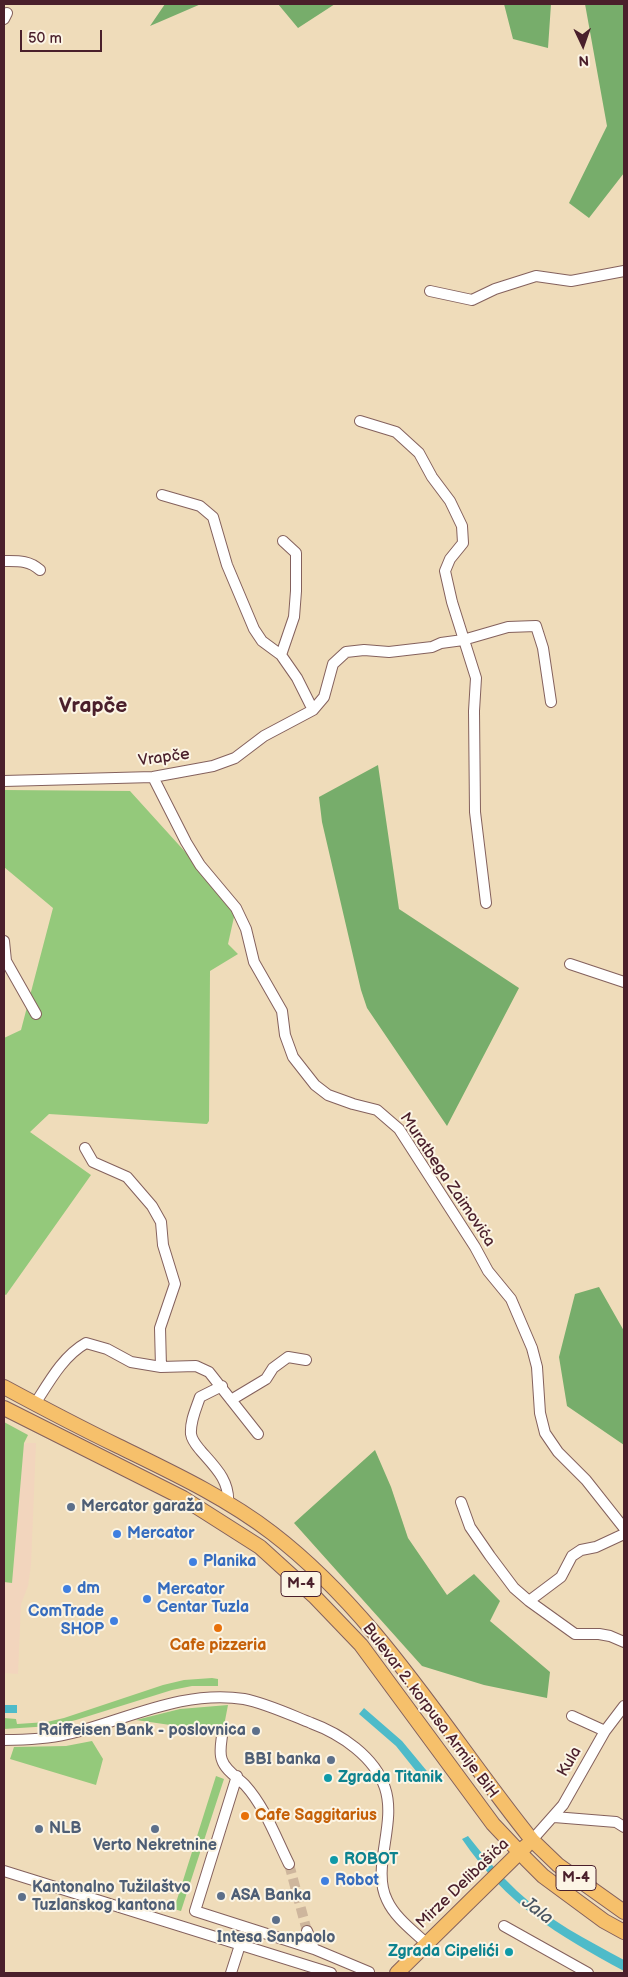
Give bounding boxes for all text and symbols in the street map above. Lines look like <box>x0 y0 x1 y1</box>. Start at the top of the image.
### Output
scale bar <box>22 20 105 52</box>
north arrow <box>558 20 608 70</box>
text: 50 m <box>28 29 62 48</box>
text: N <box>578 52 590 69</box>
district label: Vrapče <box>59 694 127 720</box>
street label: Vrapče <box>137 745 191 771</box>
street label: Muratbega Zaimovića <box>395 1109 499 1251</box>
place label: Mercator garaža <box>81 1497 203 1517</box>
marker: Mercator garaža <box>65 1501 77 1513</box>
place label: Mercator <box>127 1524 195 1544</box>
marker: Mercator <box>111 1528 123 1540</box>
place label: Planika <box>203 1552 256 1572</box>
marker: Planika <box>187 1556 199 1568</box>
road number: M-4 <box>281 1572 321 1596</box>
place label: dm <box>77 1579 100 1599</box>
place label: Mercator Centar Tuzla <box>157 1580 249 1618</box>
marker: dm <box>61 1583 73 1595</box>
marker: Mercator Centar Tuzla <box>141 1593 153 1605</box>
place label: ComTrade SHOP <box>28 1602 104 1640</box>
marker: ComTrade SHOP <box>108 1615 120 1627</box>
street label: Bulevar 2. korpusa Armije BiH <box>358 1620 502 1802</box>
marker: Cafe pizzeria <box>212 1622 224 1634</box>
place label: Cafe pizzeria <box>170 1636 266 1656</box>
place label: Raiffeisen Bank - poslovnica <box>38 1721 246 1741</box>
marker: Raiffeisen Bank - poslovnica <box>250 1725 262 1737</box>
street label: Kula <box>554 1744 586 1780</box>
place label: BBI banka <box>244 1750 321 1770</box>
marker: BBI banka <box>325 1754 337 1766</box>
place label: Zgrada Titanik <box>338 1768 443 1788</box>
marker: Zgrada Titanik <box>322 1772 334 1784</box>
place label: Cafe Saggitarius <box>255 1806 377 1826</box>
marker: Cafe Saggitarius <box>239 1810 251 1822</box>
place label: NLB <box>49 1819 82 1839</box>
marker: NLB <box>33 1823 45 1835</box>
marker: Verto Nekretnine <box>149 1823 161 1835</box>
street label: Mirze Delibašića <box>413 1835 513 1933</box>
place label: Verto Nekretnine <box>93 1836 217 1856</box>
place label: ROBOT <box>344 1850 398 1870</box>
marker: ROBOT <box>328 1854 340 1866</box>
road number: M-4 <box>556 1866 596 1890</box>
place label: Robot <box>335 1871 379 1891</box>
marker: Robot <box>319 1875 331 1887</box>
place label: Kantonalno Tužilaštvo Tuzlanskog kantona <box>32 1878 191 1916</box>
place label: ASA Banka <box>231 1886 311 1906</box>
marker: ASA Banka <box>215 1890 227 1902</box>
marker: Kantonalno Tužilaštvo Tuzlanskog kantona <box>16 1891 28 1903</box>
water label: Jala <box>517 1892 557 1930</box>
marker: Intesa Sanpaolo <box>270 1914 282 1926</box>
place label: Intesa Sanpaolo <box>217 1928 335 1948</box>
place label: Zgrada Cipelići <box>388 1942 499 1962</box>
marker: Zgrada Cipelići <box>503 1946 515 1958</box>

